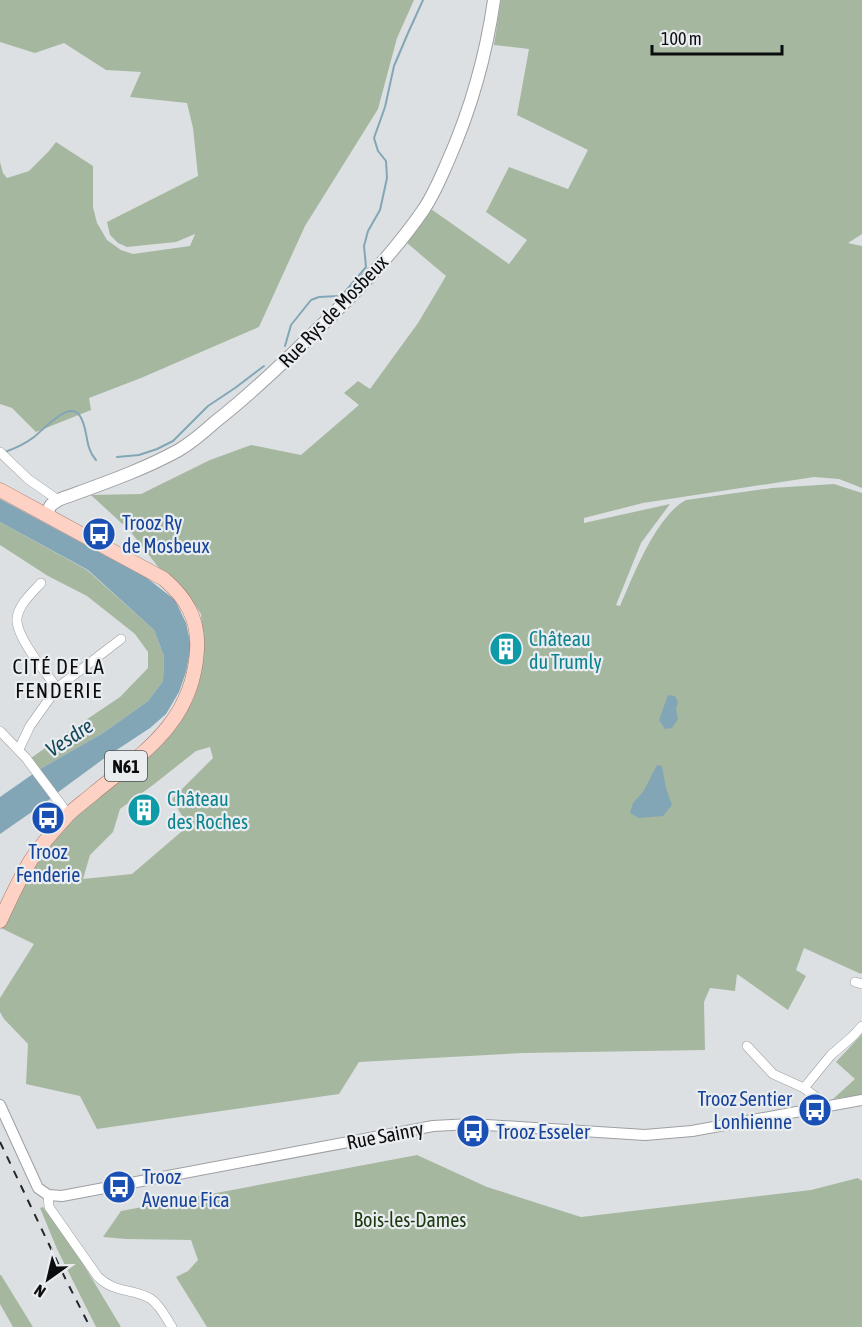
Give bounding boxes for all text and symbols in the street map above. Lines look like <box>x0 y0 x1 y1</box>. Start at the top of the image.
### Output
scale bar <box>652 18 782 56</box>
text: 100 m <box>661 28 702 49</box>
street label: Rue Rys de Mosbeux <box>274 250 392 372</box>
place label: Trooz Ry de Mosbeux <box>122 511 209 557</box>
bus stop icon: Trooz Ry de Mosbeux <box>81 516 117 552</box>
place label: Château du Trumly <box>529 627 602 673</box>
building icon: Château du Trumly <box>488 631 524 667</box>
district label: CITÉ DE LA FENDERIE <box>13 654 105 702</box>
water label: Vesdre <box>41 713 97 761</box>
road number: N61 <box>105 751 147 781</box>
place label: Château des Roches <box>167 787 248 833</box>
building icon: Château des Roches <box>126 792 162 828</box>
bus stop icon: Trooz Fenderie <box>30 800 66 836</box>
place label: Trooz Fenderie <box>16 840 80 886</box>
place label: Trooz Sentier Lonhienne <box>697 1087 793 1133</box>
bus stop icon: Trooz Sentier Lonhienne <box>797 1092 833 1128</box>
bus stop icon: Trooz Esseler <box>455 1113 491 1149</box>
street label: Rue Sainry <box>345 1116 425 1154</box>
place label: Trooz Esseler <box>496 1120 591 1143</box>
place label: Trooz Avenue Fica <box>142 1165 229 1211</box>
bus stop icon: Trooz Avenue Fica <box>101 1169 137 1205</box>
park label: Bois-les-Dames <box>354 1208 466 1231</box>
north arrow <box>18 1249 78 1309</box>
text: N <box>31 1281 49 1302</box>

